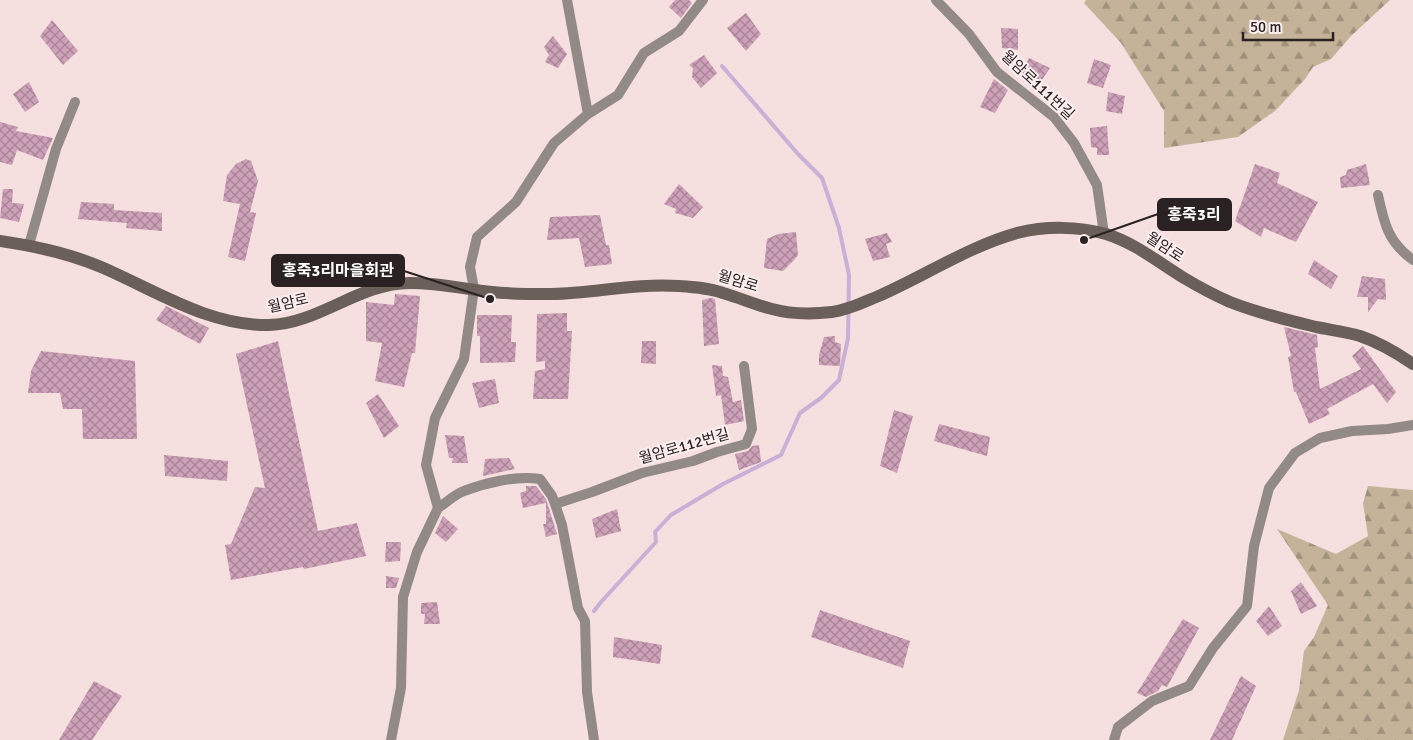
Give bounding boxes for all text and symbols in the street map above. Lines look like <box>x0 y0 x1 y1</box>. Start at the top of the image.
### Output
scale bar <box>1243 10 1333 42</box>
text: 50 m <box>1250 18 1281 36</box>
street label: 월암로111번길 <box>998 47 1078 123</box>
callout: 홍죽3리 <box>1158 199 1231 230</box>
text: 홍죽3리 <box>1168 205 1220 225</box>
street label: 월암로 <box>1143 228 1187 266</box>
callout: 홍죽3리마을회관 <box>272 255 404 286</box>
text: 홍죽3리마을회관 <box>282 261 394 281</box>
street label: 월암로 <box>716 266 760 296</box>
street label: 월암로 <box>266 290 310 316</box>
street label: 월암로112번길 <box>637 424 731 468</box>

